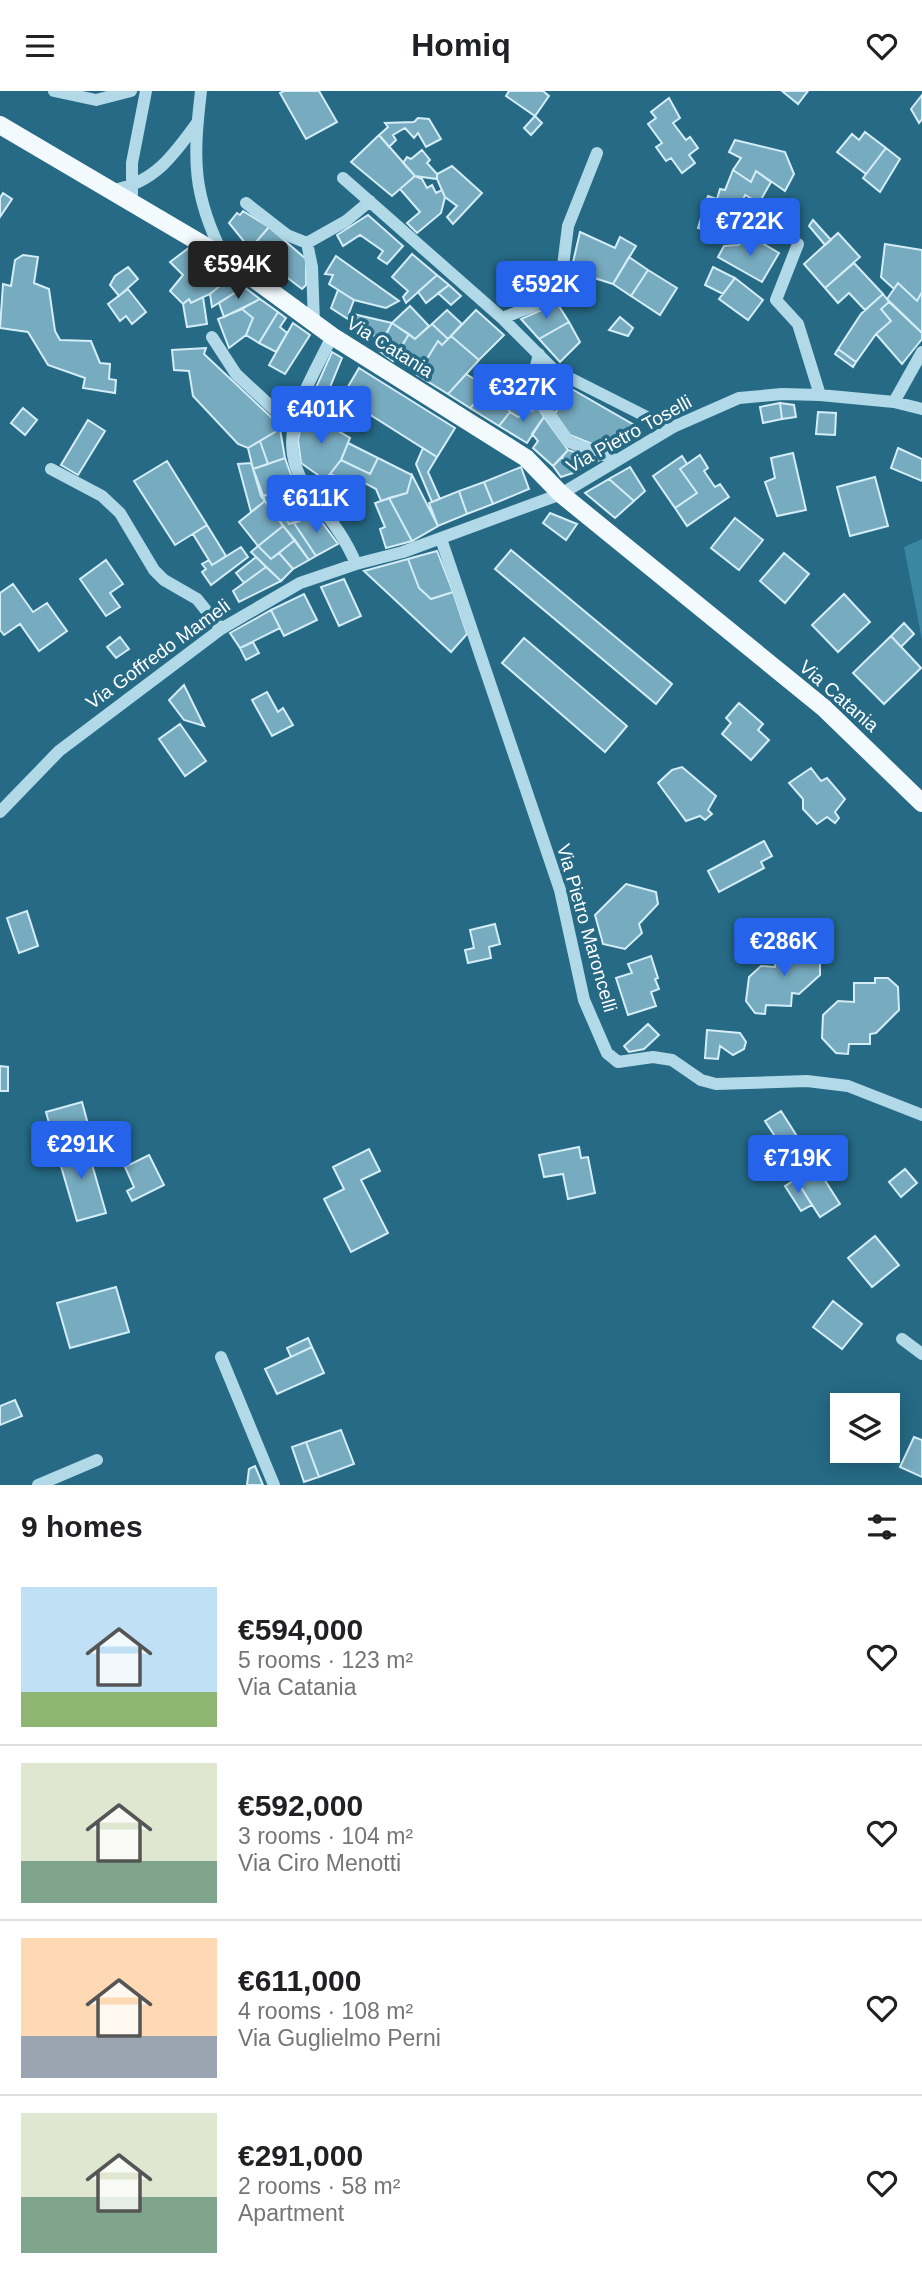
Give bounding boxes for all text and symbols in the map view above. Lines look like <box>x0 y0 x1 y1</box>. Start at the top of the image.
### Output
icon: menu <box>21 27 59 65</box>
text: Homiq <box>411 27 511 63</box>
icon: heart <box>863 27 901 65</box>
pin: €722K <box>701 199 799 258</box>
text: €722K <box>716 208 784 234</box>
pin: €594K <box>189 241 287 301</box>
text: €594K <box>204 251 272 277</box>
pin: €592K <box>497 261 595 321</box>
text: €592K <box>512 271 580 297</box>
street label: Via Catania <box>343 312 437 382</box>
pin: €327K <box>474 365 572 424</box>
text: €327K <box>489 374 557 400</box>
pin: €401K <box>272 387 370 446</box>
street label: Via Pietro Toselli <box>563 391 695 477</box>
text: €401K <box>287 396 355 422</box>
pin: €611K <box>267 475 365 535</box>
text: €611K <box>283 485 349 511</box>
street label: Via Goffredo Mameli <box>82 595 234 713</box>
street label: Via Catania <box>795 656 883 736</box>
street label: Via Pietro Maroncelli <box>553 842 621 1014</box>
pin: €286K <box>735 919 833 978</box>
text: €286K <box>750 928 818 954</box>
pin: €291K <box>32 1121 130 1181</box>
text: €291K <box>47 1131 115 1157</box>
pin: €719K <box>749 1135 847 1195</box>
text: €719K <box>764 1145 832 1171</box>
map controls <box>830 1393 900 1463</box>
button: layers <box>830 1393 900 1463</box>
icon: filters <box>863 1508 901 1546</box>
text: 9 homes <box>21 1510 143 1543</box>
text: €594,000 <box>238 1613 363 1646</box>
icon: home <box>77 1615 161 1699</box>
icon: heart <box>863 1638 901 1676</box>
text: 5 rooms · 123 m² <box>238 1647 413 1673</box>
text: Via Catania <box>238 1674 357 1700</box>
text: €592,000 <box>238 1789 363 1822</box>
icon: home <box>77 1791 161 1875</box>
icon: heart <box>863 1814 901 1852</box>
text: 3 rooms · 104 m² <box>238 1823 413 1849</box>
text: Via Ciro Menotti <box>238 1850 401 1876</box>
text: €611,000 <box>238 1964 361 1997</box>
icon: home <box>77 1966 161 2050</box>
icon: heart <box>863 1989 901 2027</box>
text: 4 rooms · 108 m² <box>238 1998 413 2024</box>
text: Via Guglielmo Perni <box>238 2025 441 2051</box>
text: €291,000 <box>238 2139 363 2172</box>
icon: home <box>77 2141 161 2225</box>
icon: heart <box>863 2164 901 2202</box>
text: 2 rooms · 58 m² <box>238 2173 400 2199</box>
text: Apartment <box>238 2200 344 2226</box>

